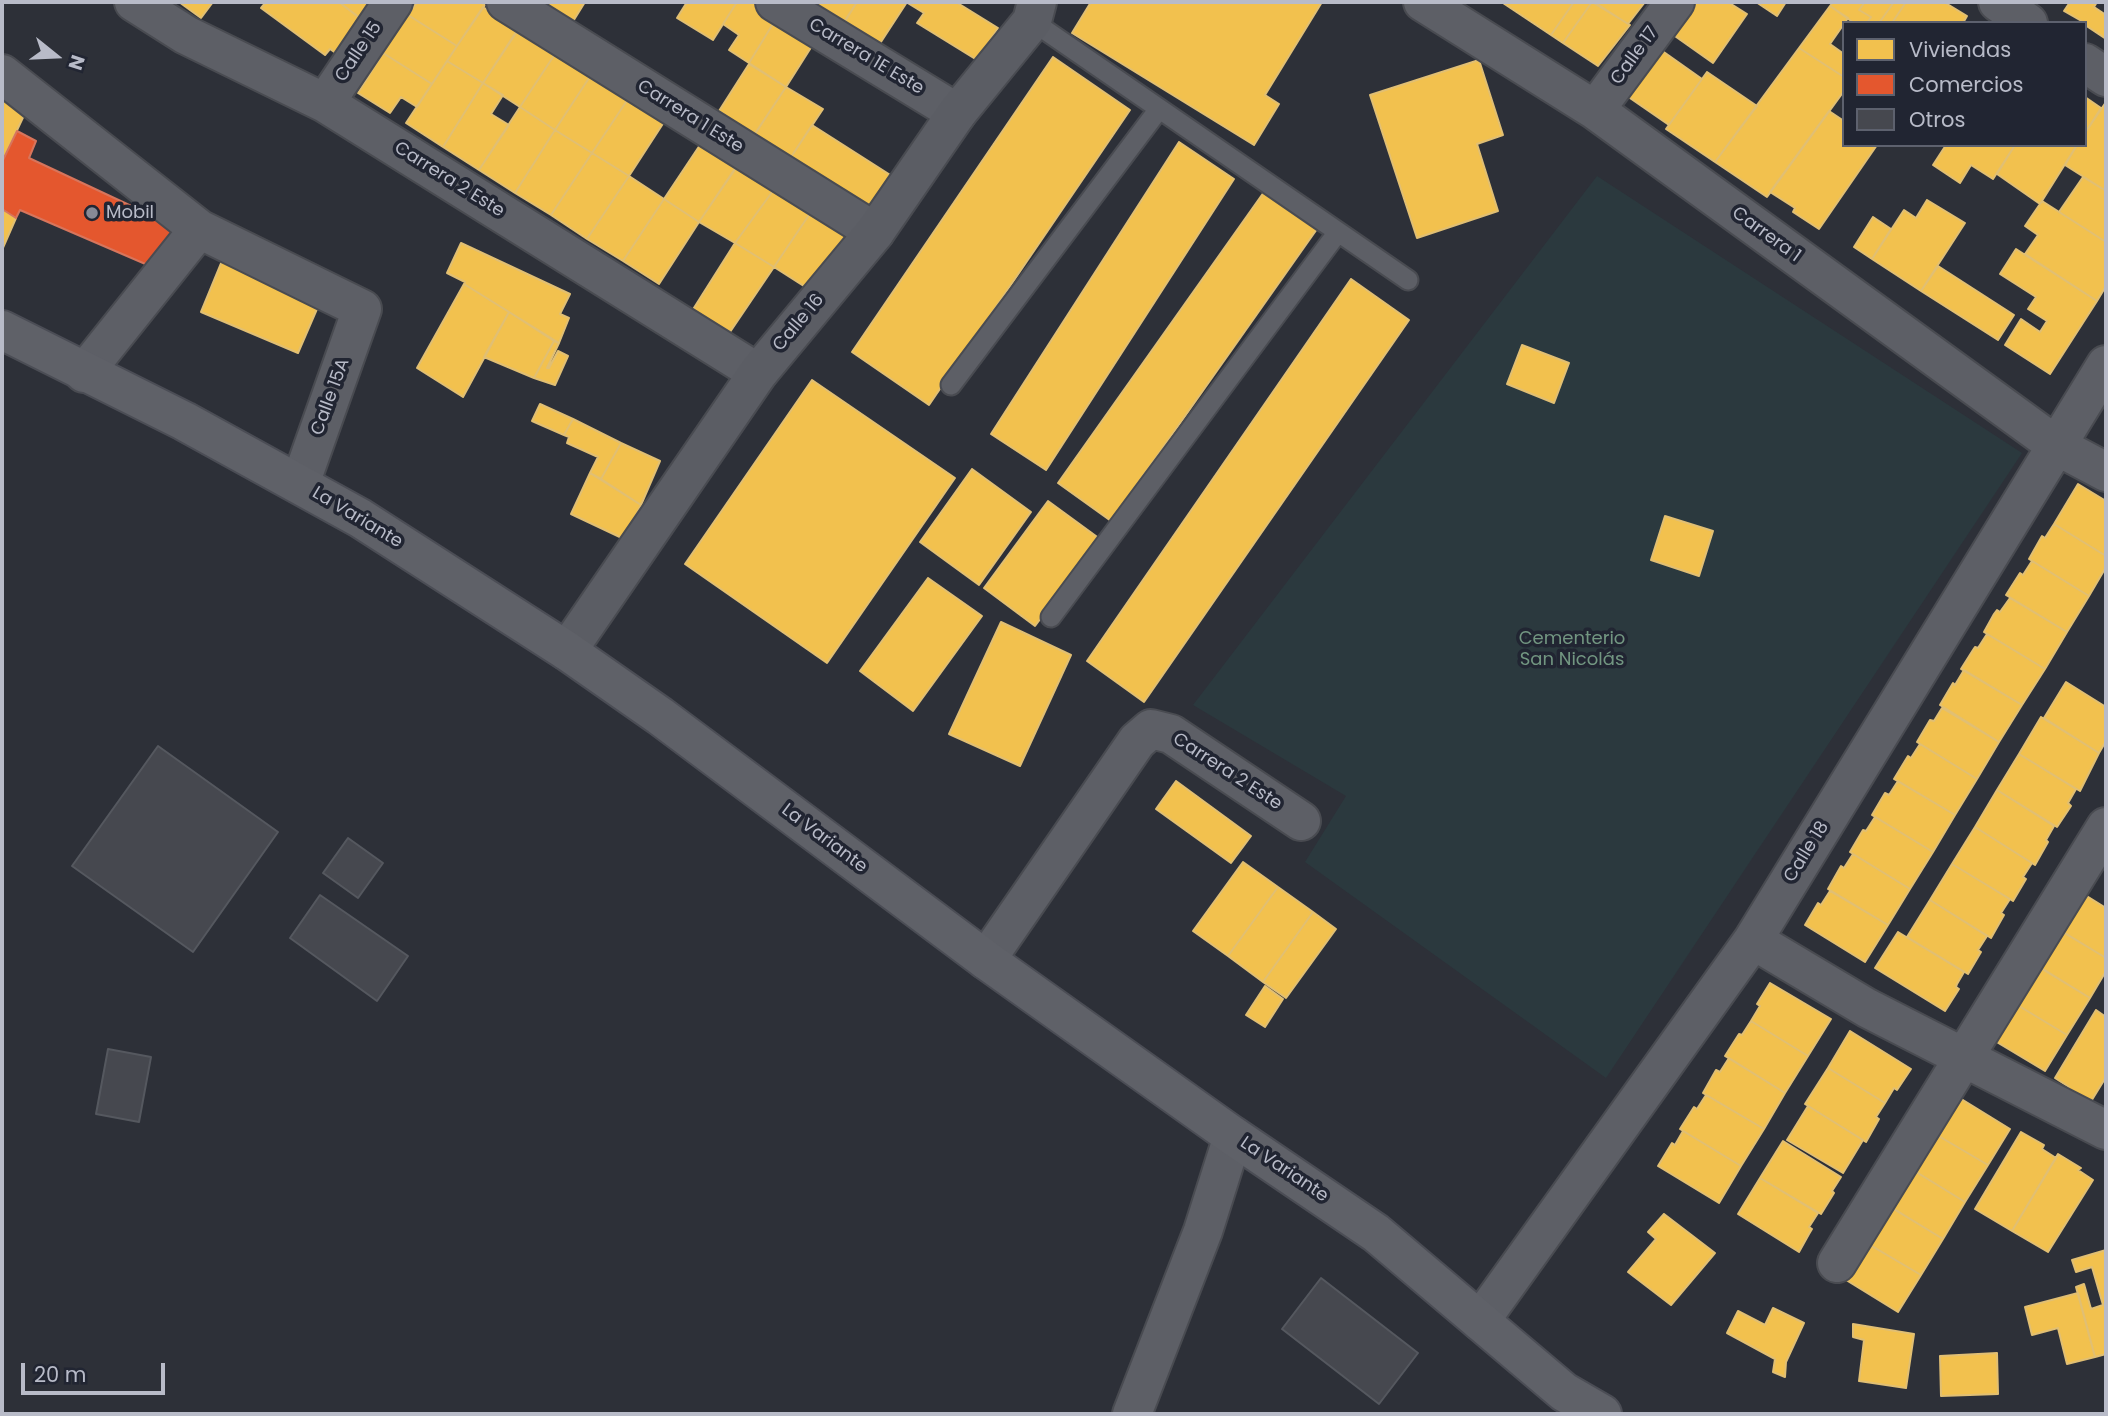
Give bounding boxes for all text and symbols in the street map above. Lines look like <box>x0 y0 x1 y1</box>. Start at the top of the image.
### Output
street label: Carrera 1E Este <box>805 14 927 100</box>
street label: Calle 15 <box>331 18 387 86</box>
north arrow <box>21 21 91 91</box>
legend <box>1842 21 2087 147</box>
street label: Calle 17 <box>1607 23 1663 89</box>
text: Viviendas <box>1909 35 2011 64</box>
text: N <box>61 52 91 74</box>
text: Comercios <box>1909 70 2023 99</box>
street label: Carrera 1 Este <box>633 76 747 158</box>
text: Otros <box>1909 105 1965 134</box>
street label: Carrera 2 Este <box>390 137 508 223</box>
place label: Mobil <box>106 202 154 224</box>
street label: Carrera 1 <box>1727 203 1805 267</box>
marker: Mobil <box>84 205 100 221</box>
street label: Calle 16 <box>769 290 829 356</box>
street label: Calle 15A <box>307 356 355 438</box>
street label: La Variante <box>308 483 406 553</box>
park label: Cementerio San Nicolás <box>1519 628 1625 670</box>
street label: Carrera 2 Este <box>1168 729 1286 815</box>
street label: La Variante <box>777 800 871 878</box>
street label: Calle 18 <box>1780 817 1834 887</box>
street label: La Variante <box>1236 1133 1332 1207</box>
scale bar <box>24 1350 168 1394</box>
text: 20 m <box>34 1360 87 1389</box>

